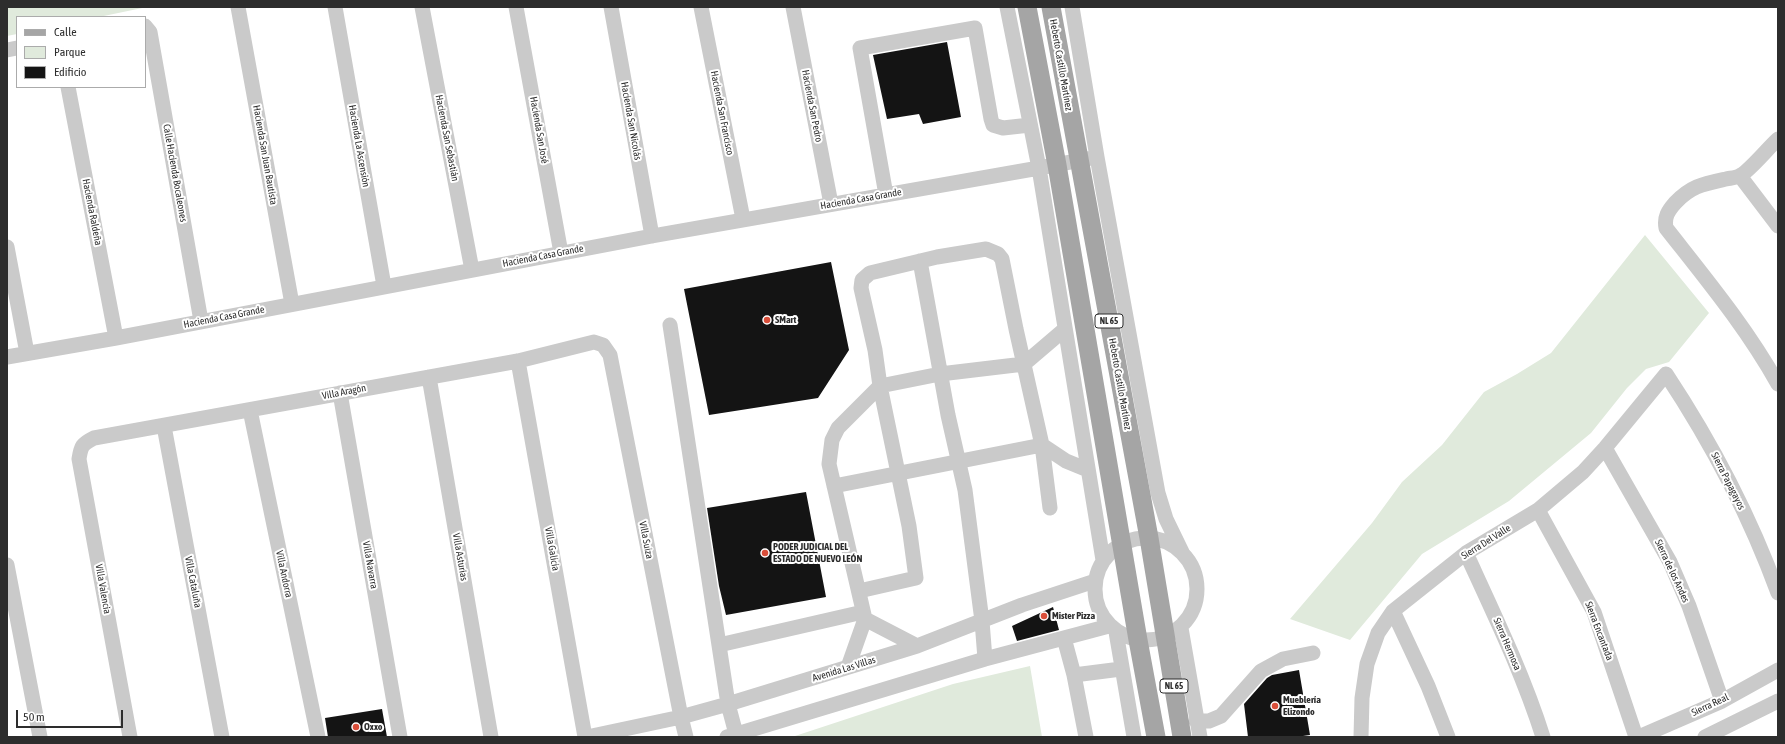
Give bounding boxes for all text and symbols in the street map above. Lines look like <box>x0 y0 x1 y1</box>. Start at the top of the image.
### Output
legend <box>16 16 146 88</box>
street label: Heberto Castillo Martínez <box>1047 18 1075 112</box>
text: Calle <box>54 25 77 39</box>
text: Parque <box>54 45 86 59</box>
text: Edificio <box>54 65 86 79</box>
street label: Hacienda San Pedro <box>799 69 825 143</box>
street label: Hacienda San Francisco <box>708 70 736 156</box>
street label: Hacienda San Nicolás <box>618 81 644 161</box>
street label: Hacienda San Sebastián <box>433 94 461 182</box>
street label: Hacienda San José <box>527 96 551 164</box>
street label: Hacienda San Juan Bautista <box>250 104 280 206</box>
street label: Hacienda La Ascensión <box>346 104 372 188</box>
street label: Calle Hacienda Bocaleones <box>160 123 190 223</box>
street label: Hacienda Raldeña <box>80 178 104 246</box>
street label: Hacienda Casa Grande <box>820 186 902 212</box>
street label: Hacienda Casa Grande <box>502 242 584 270</box>
street label: Hacienda Casa Grande <box>183 303 265 331</box>
place label: SMart <box>775 314 796 326</box>
road number: NL 65 <box>1095 314 1123 328</box>
marker: SMart <box>762 315 772 325</box>
street label: Heberto Castillo Martínez <box>1106 337 1134 431</box>
street label: Villa Aragón <box>321 382 367 402</box>
street label: Sierra Papagayos <box>1708 450 1748 512</box>
street label: Villa Suiza <box>636 520 656 560</box>
street label: Sierra Del Valle <box>1459 522 1513 562</box>
street label: Villa Galicia <box>542 526 562 572</box>
street label: Villa Asturias <box>450 532 470 582</box>
street label: Sierra de los Andes <box>1652 538 1692 604</box>
street label: Villa Navarra <box>360 540 380 590</box>
place label: PODER JUDICIAL DEL ESTADO DE NUEVO LEÓN <box>773 541 862 564</box>
marker: PODER JUDICIAL DEL ESTADO DE NUEVO LEÓN <box>760 548 770 558</box>
street label: Villa Andorra <box>273 549 295 599</box>
street label: Villa Cataluña <box>182 555 204 609</box>
street label: Villa Valencia <box>93 563 113 615</box>
street label: Sierra Encantada <box>1582 600 1616 662</box>
place label: Mister Pizza <box>1052 610 1095 622</box>
marker: Mister Pizza <box>1039 611 1049 621</box>
street label: Sierra Hermosa <box>1491 616 1523 672</box>
street label: Avenida Las Villas <box>811 654 877 684</box>
road number: NL 65 <box>1160 679 1188 693</box>
street label: Sierra Real <box>1690 691 1730 719</box>
place label: Mueblería Elizondo <box>1283 694 1321 718</box>
marker: Mueblería Elizondo <box>1270 701 1280 711</box>
scale bar <box>18 702 125 728</box>
text: 50 m <box>23 710 45 724</box>
place label: Oxxo <box>364 721 383 733</box>
marker: Oxxo <box>351 722 361 732</box>

